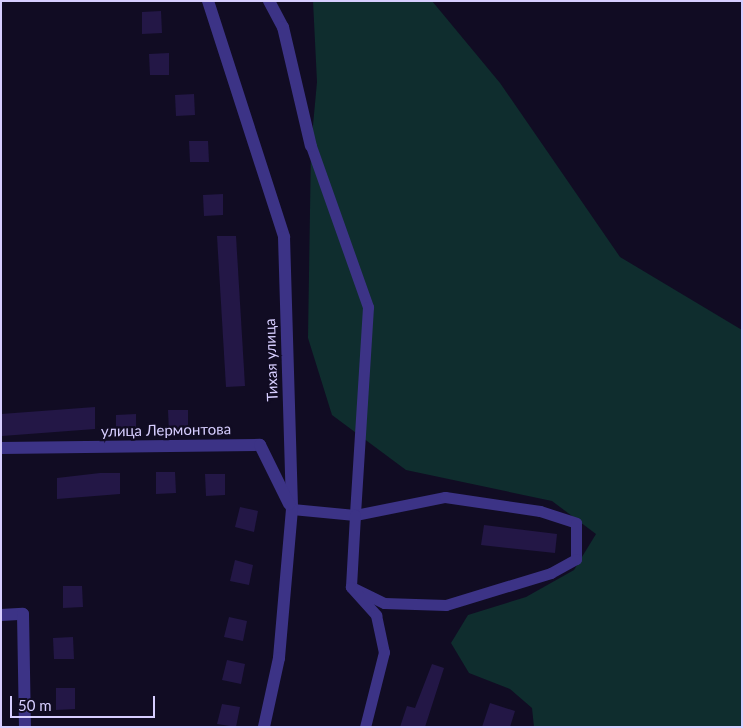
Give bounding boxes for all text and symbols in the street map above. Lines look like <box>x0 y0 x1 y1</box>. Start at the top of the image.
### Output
street label: Тихая улица <box>261 318 281 402</box>
street label: улица Лермонтова <box>101 420 231 440</box>
scale bar <box>12 686 158 718</box>
text: 50 m <box>18 696 52 714</box>

